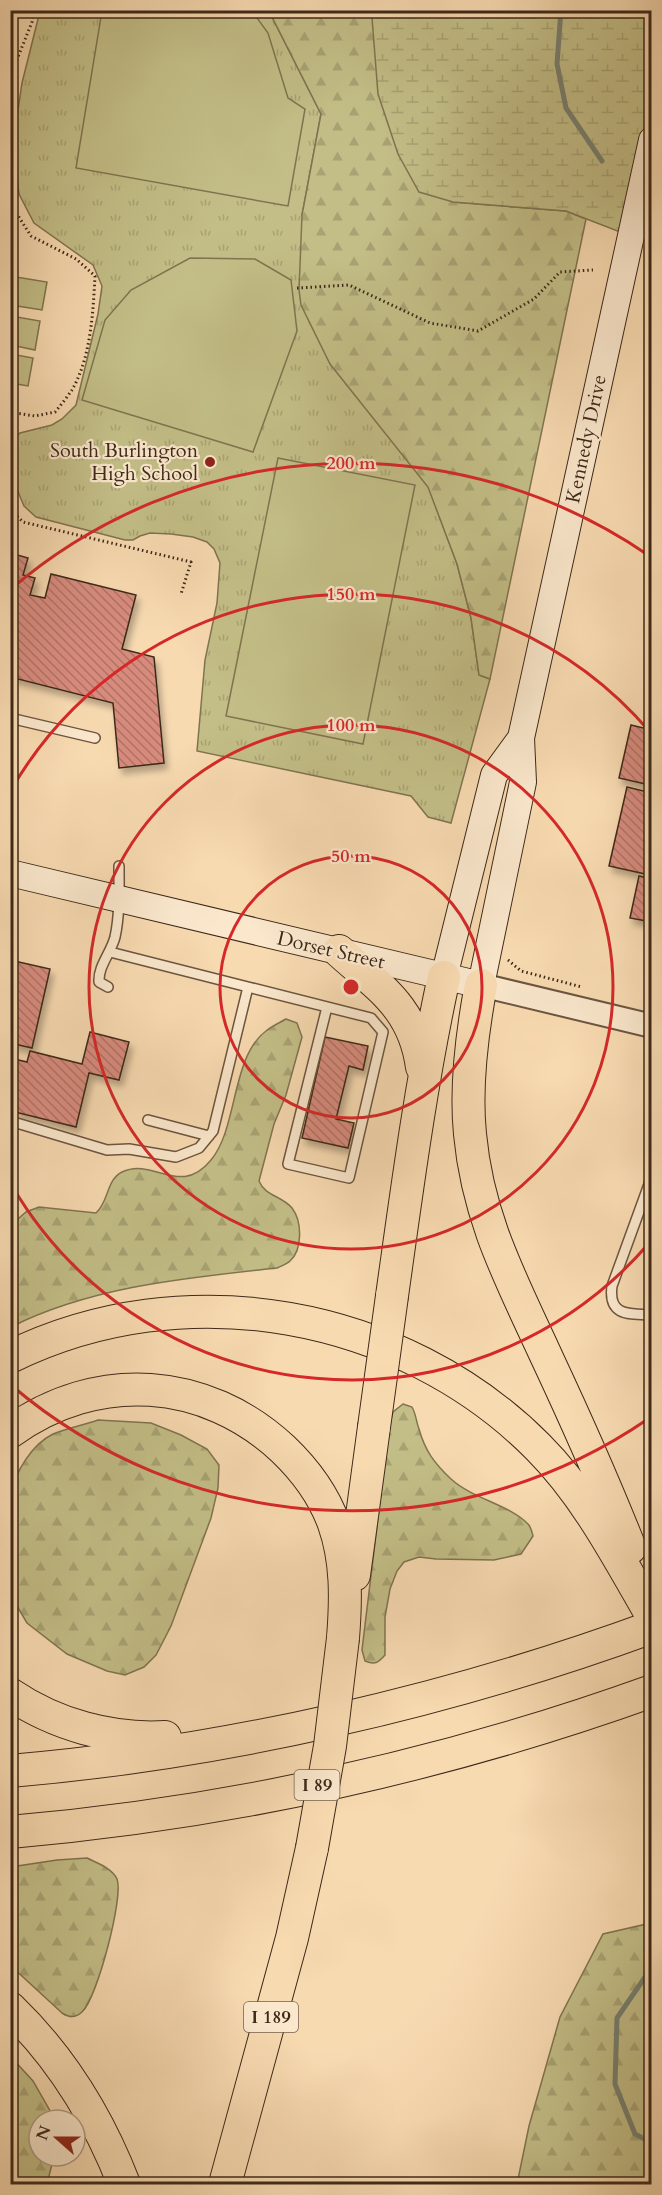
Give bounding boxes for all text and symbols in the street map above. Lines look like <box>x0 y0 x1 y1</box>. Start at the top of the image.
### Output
street label: Kennedy Drive <box>559 372 613 506</box>
place label: South Burlington High School <box>50 437 199 487</box>
text: 200 m <box>326 451 376 476</box>
marker: South Burlington High School <box>203 455 217 469</box>
text: 150 m <box>326 582 376 607</box>
text: 100 m <box>326 713 376 738</box>
text: 50 m <box>331 844 371 869</box>
street label: Dorset Street <box>274 924 388 976</box>
centre of rings <box>341 977 361 997</box>
road number: I 89 <box>294 1770 340 1800</box>
road number: I 189 <box>244 2002 298 2032</box>
north arrow <box>27 2108 87 2168</box>
text: N <box>31 2122 57 2143</box>

